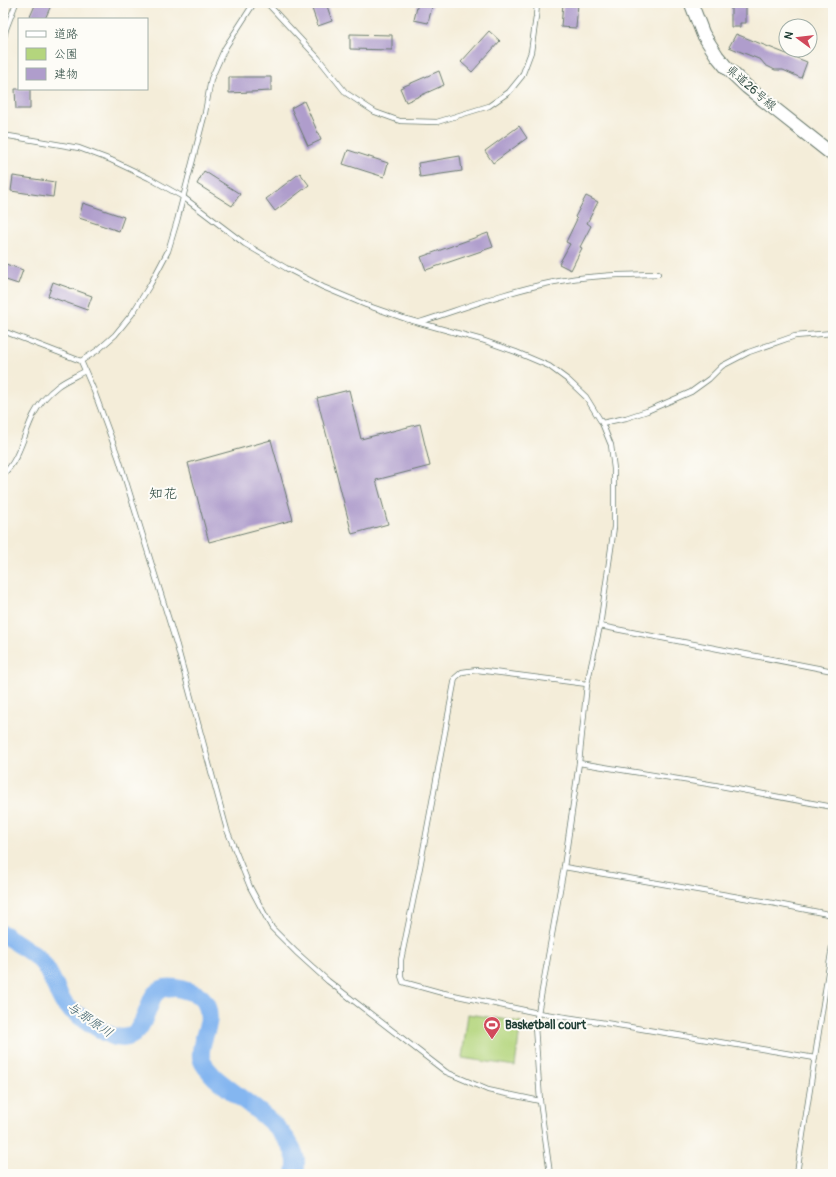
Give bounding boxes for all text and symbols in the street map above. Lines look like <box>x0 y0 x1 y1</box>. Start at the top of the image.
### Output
legend <box>18 18 148 90</box>
north arrow <box>778 18 818 58</box>
text: 道路 <box>54 27 78 42</box>
text: N <box>782 30 796 41</box>
text: 公園 <box>54 47 78 62</box>
street label: 県道26号線 <box>723 62 779 114</box>
text: 建物 <box>54 67 78 82</box>
district label: 知花 <box>149 485 177 502</box>
water label: 与那原川 <box>64 999 116 1041</box>
sports icon: Basketball court <box>482 1015 502 1040</box>
place label: Basketball court <box>505 1018 587 1033</box>

